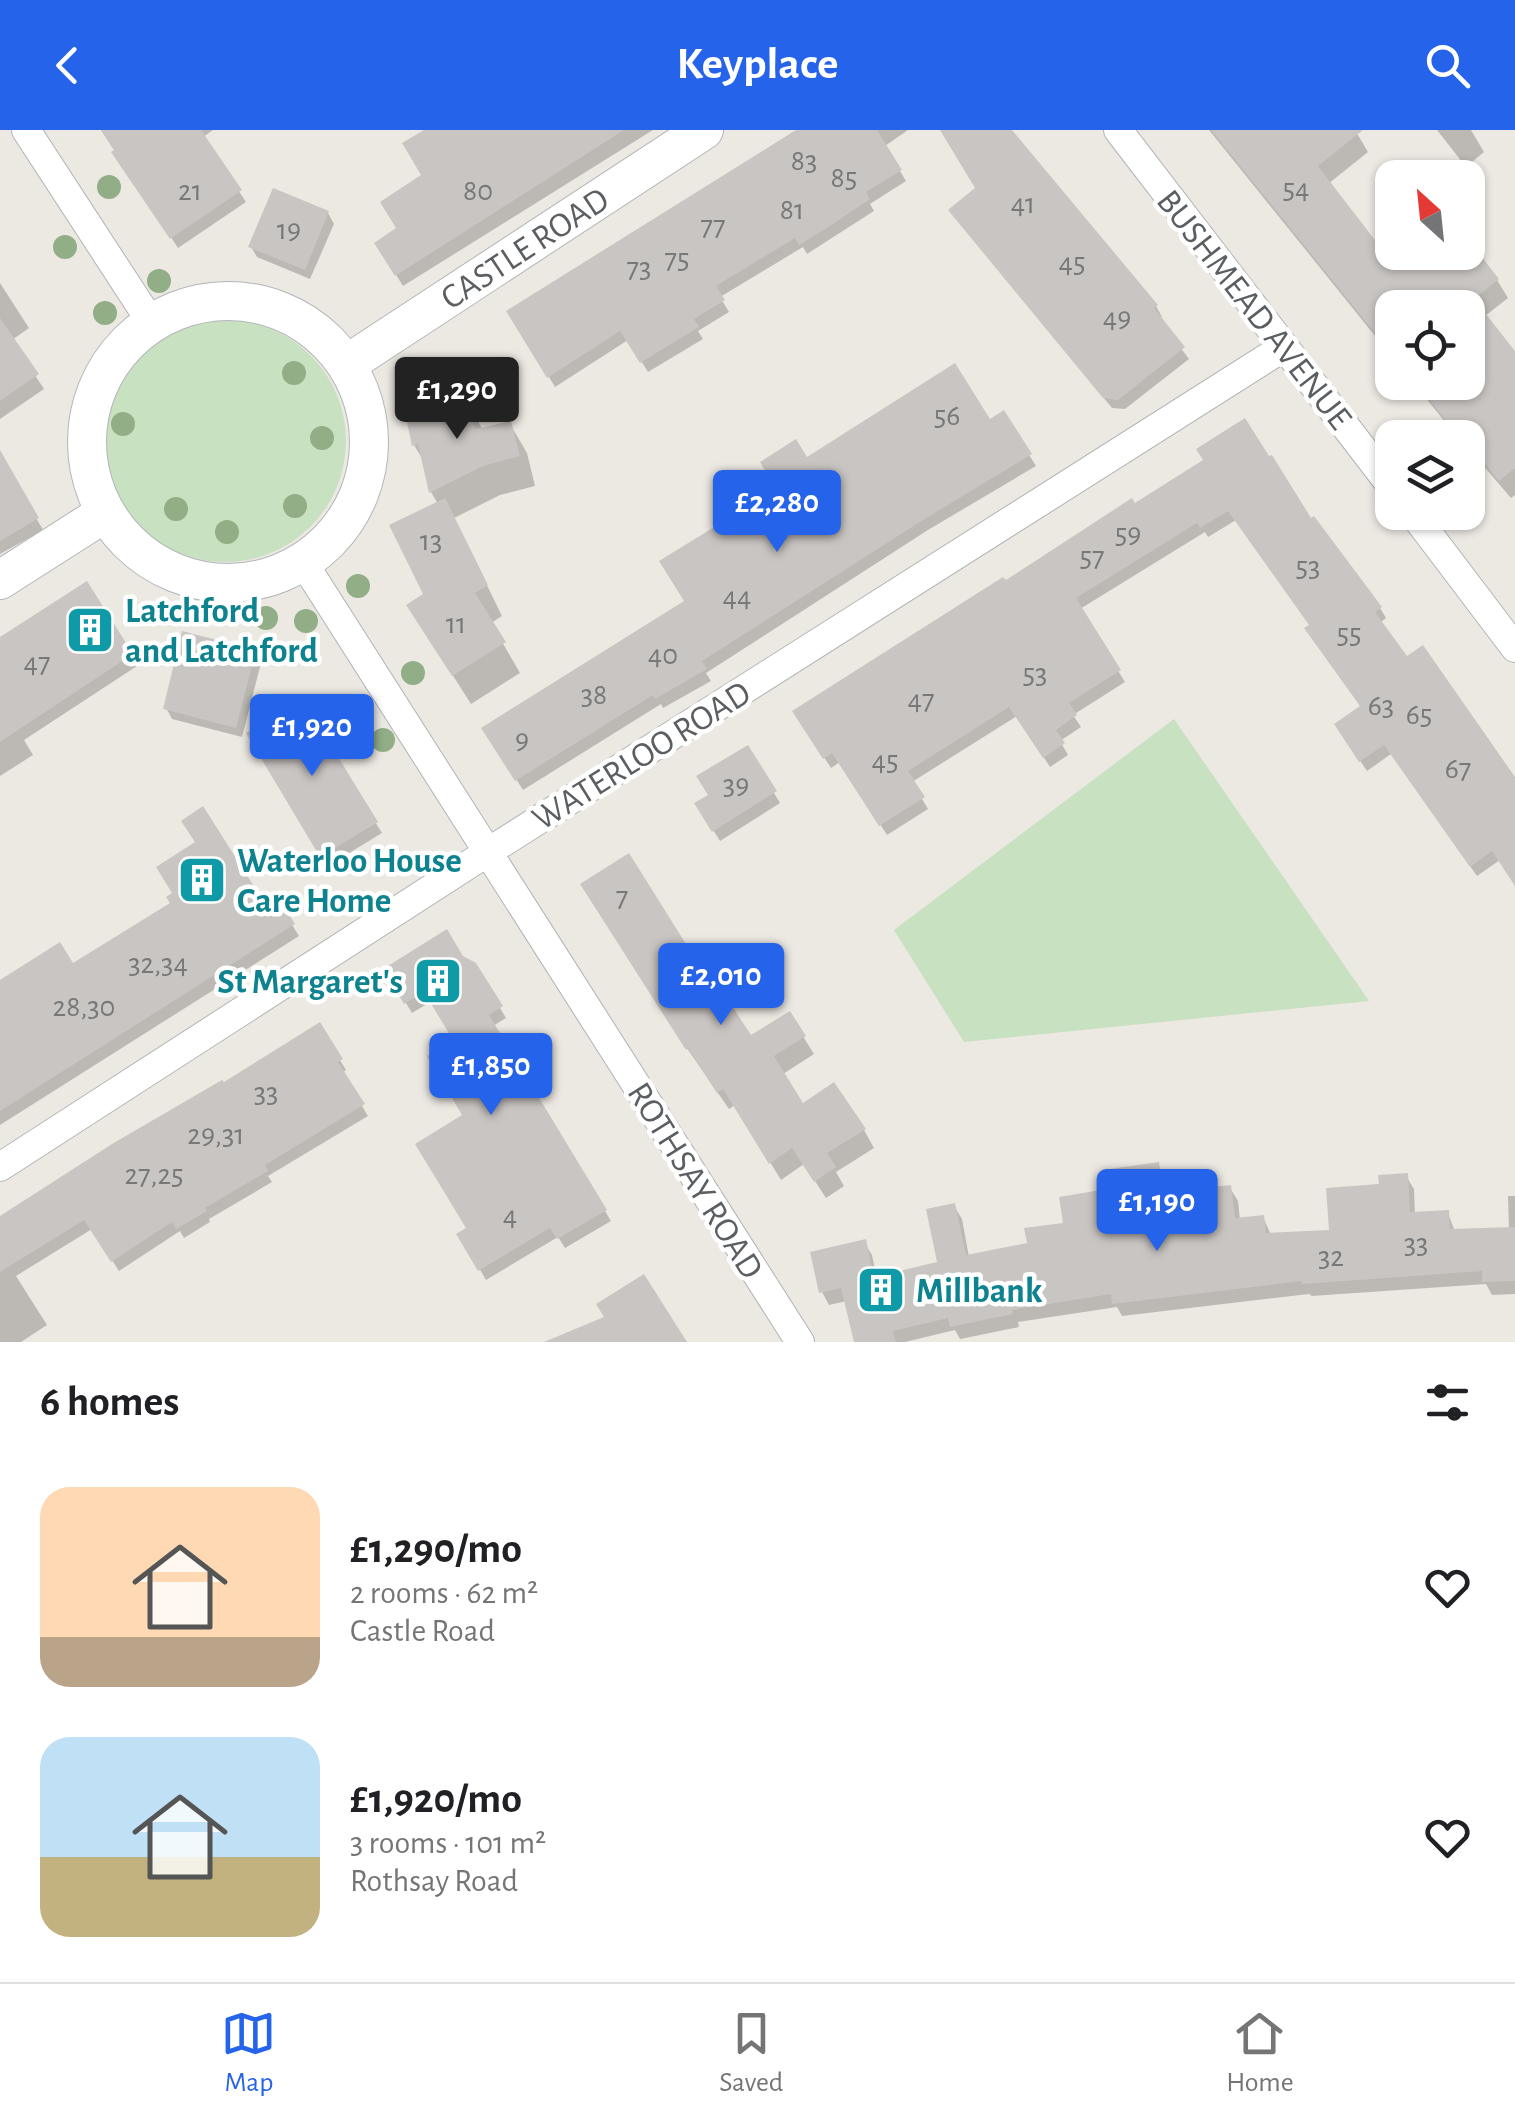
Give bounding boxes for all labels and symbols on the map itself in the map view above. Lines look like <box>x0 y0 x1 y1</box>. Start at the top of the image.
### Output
house number: 83 <box>791 146 817 176</box>
north arrow <box>1375 160 1485 270</box>
house number: 85 <box>831 163 857 193</box>
house number: 54 <box>1283 174 1309 204</box>
house number: 21 <box>178 176 202 206</box>
house number: 80 <box>463 176 493 206</box>
street label: CASTLE ROAD <box>435 182 615 316</box>
street label: BUSHMEAD AVENUE <box>1150 184 1358 436</box>
house number: 41 <box>1011 189 1035 219</box>
house number: 81 <box>780 195 804 225</box>
house number: 77 <box>700 211 726 241</box>
house number: 19 <box>277 215 301 245</box>
house number: 75 <box>664 244 690 274</box>
house number: 45 <box>1059 248 1085 278</box>
house number: 73 <box>627 253 651 283</box>
house number: 49 <box>1103 303 1131 333</box>
pin: £1,290 <box>376 357 538 442</box>
house number: 56 <box>934 401 960 431</box>
pin: £2,280 <box>696 470 858 555</box>
house number: 59 <box>1115 519 1141 549</box>
house number: 13 <box>420 526 442 556</box>
house number: 57 <box>1079 542 1105 572</box>
house number: 53 <box>1296 552 1320 582</box>
house number: 44 <box>723 582 751 612</box>
place label: Latchford and Latchford <box>125 594 318 669</box>
building icon: Latchford and Latchford <box>64 604 116 656</box>
house number: 11 <box>446 609 466 639</box>
house number: 55 <box>1336 619 1362 649</box>
house number: 40 <box>648 640 678 670</box>
house number: 47 <box>24 648 50 678</box>
house number: 53 <box>1023 659 1047 689</box>
street label: WATERLOO ROAD <box>527 675 757 837</box>
house number: 38 <box>581 680 607 710</box>
house number: 47 <box>908 685 934 715</box>
house number: 63 <box>1368 691 1394 721</box>
pin: £1,920 <box>231 694 393 779</box>
house number: 65 <box>1406 700 1432 730</box>
house number: 9 <box>515 725 529 755</box>
house number: 45 <box>872 746 898 776</box>
house number: 67 <box>1445 754 1471 784</box>
house number: 39 <box>723 770 749 800</box>
place label: Waterloo House Care Home <box>237 844 462 919</box>
building icon: Waterloo House Care Home <box>176 854 228 906</box>
house number: 7 <box>616 882 628 912</box>
pin: £2,010 <box>640 943 802 1028</box>
house number: 32,34 <box>128 949 188 979</box>
building icon: St Margaret's <box>412 955 464 1007</box>
place label: St Margaret's <box>217 965 403 1000</box>
house number: 28,30 <box>53 992 115 1022</box>
pin: £1,850 <box>410 1033 572 1118</box>
street label: ROTHSAY ROAD <box>621 1077 769 1285</box>
house number: 33 <box>254 1078 278 1108</box>
house number: 29,31 <box>187 1120 245 1150</box>
house number: 27,25 <box>124 1160 184 1190</box>
pin: £1,190 <box>1076 1169 1238 1254</box>
house number: 4 <box>503 1201 517 1231</box>
house number: 33 <box>1404 1229 1428 1259</box>
house number: 32 <box>1318 1242 1344 1272</box>
building icon: Millbank <box>855 1264 907 1316</box>
place label: Millbank <box>916 1274 1043 1309</box>

